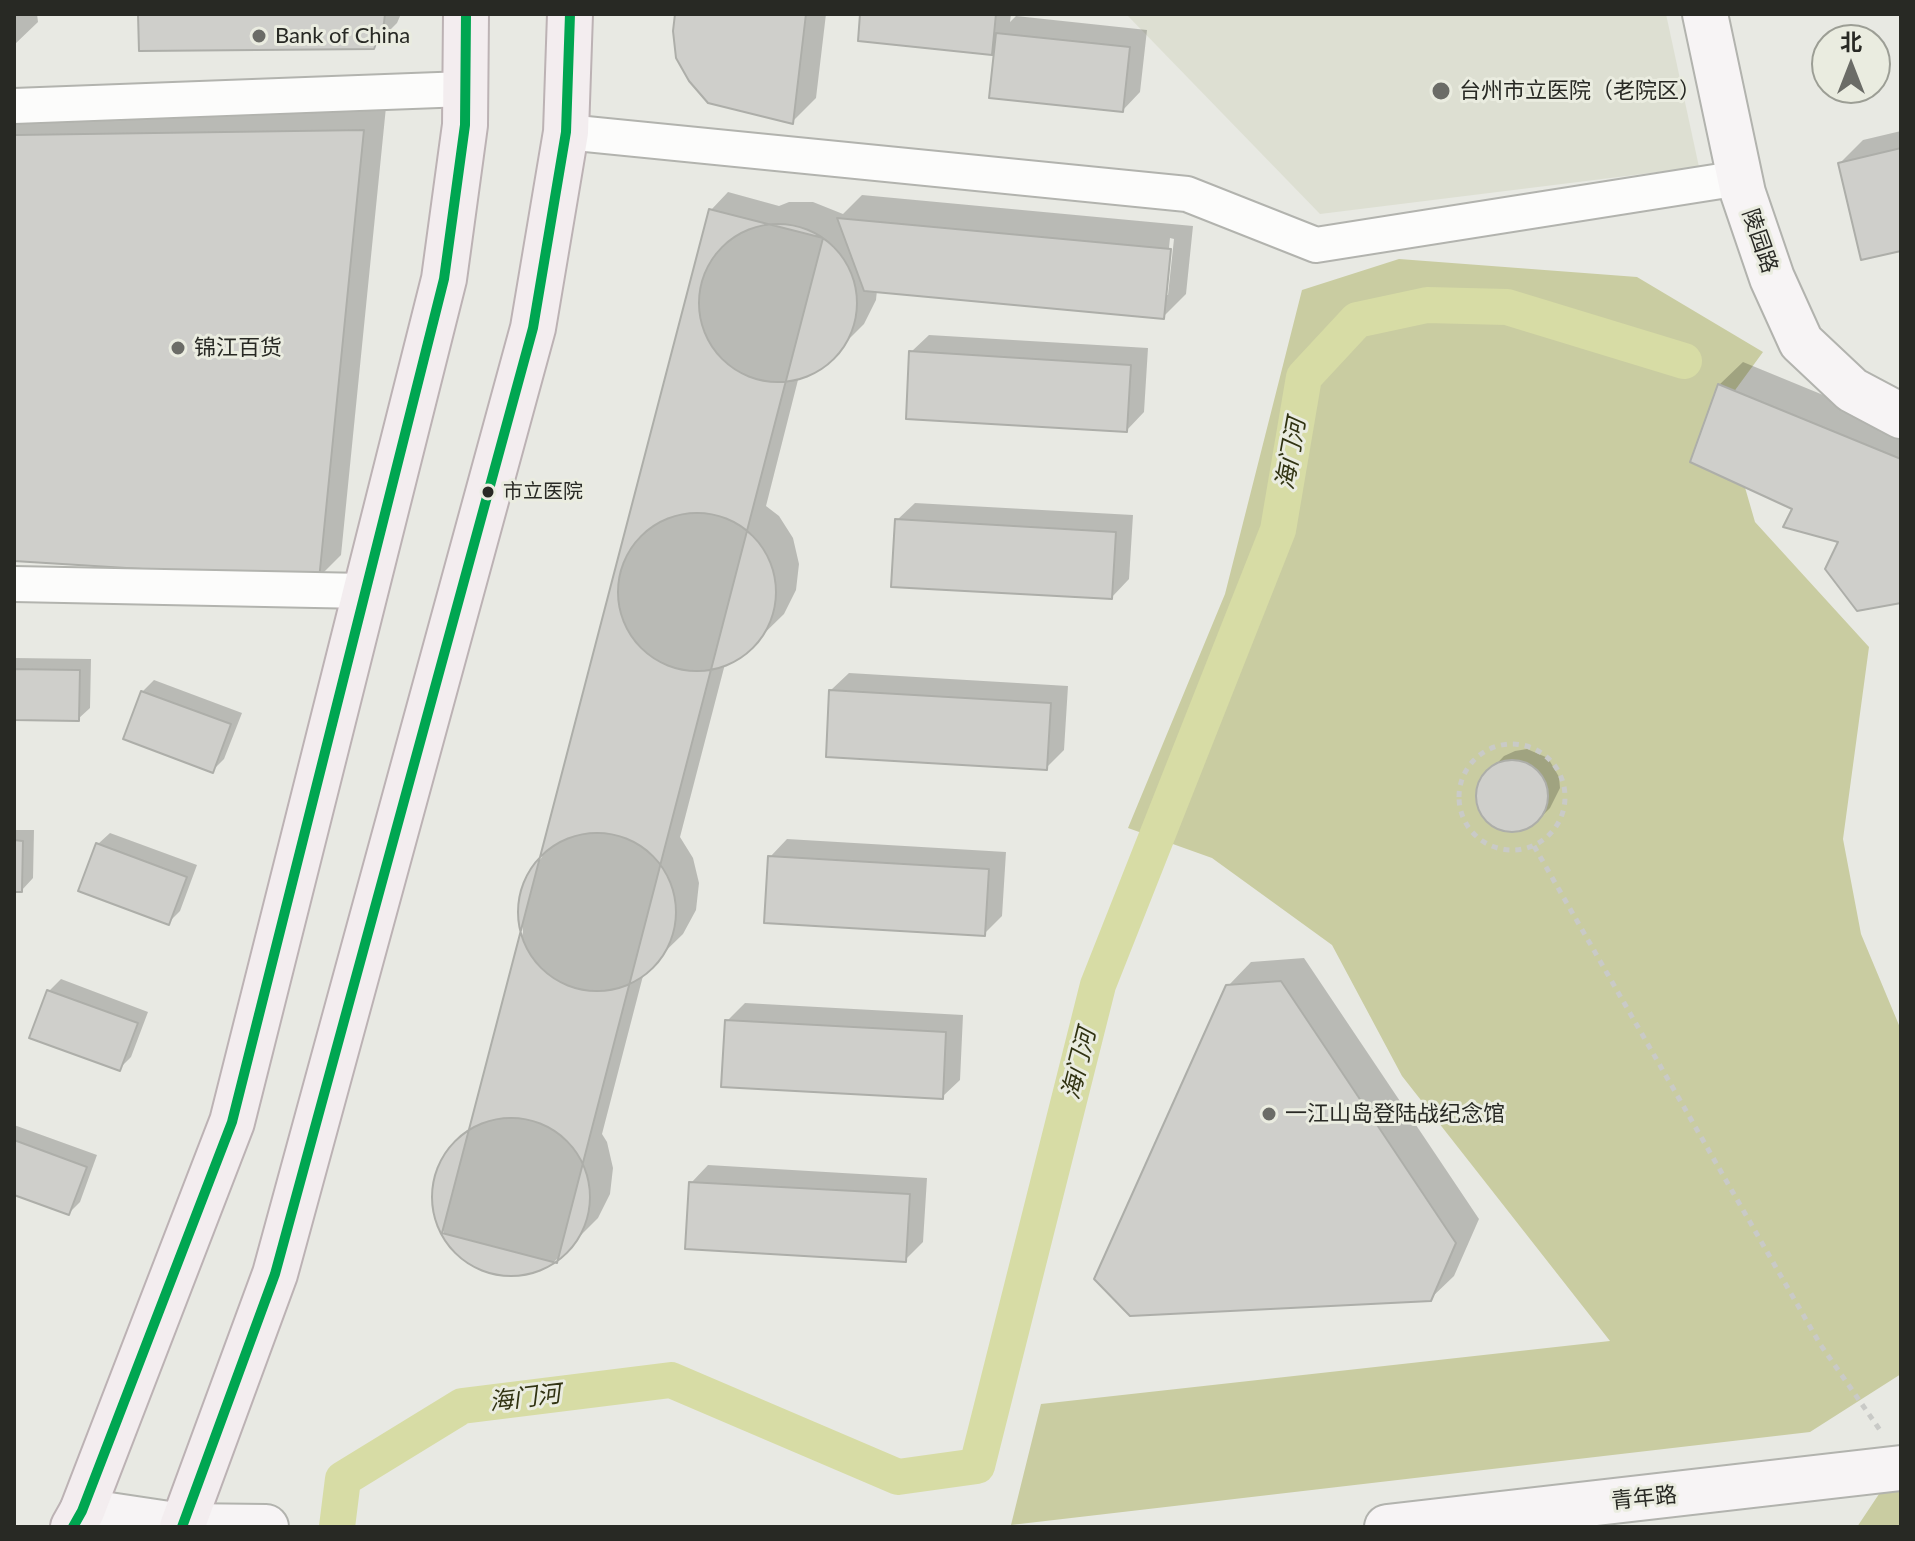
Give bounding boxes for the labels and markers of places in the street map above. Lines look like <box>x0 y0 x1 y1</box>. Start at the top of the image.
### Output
place label: Bank of China <box>275 23 410 49</box>
marker: Bank of China <box>250 27 268 45</box>
place label: 台州市立医院（老院区） <box>1459 78 1701 104</box>
marker: 台州市立医院（老院区） <box>1430 80 1452 102</box>
place label: 锦江百货 <box>194 335 282 361</box>
marker: 锦江百货 <box>169 339 187 357</box>
place label: 市立医院 <box>503 480 583 504</box>
marker: 市立医院 <box>480 484 496 500</box>
place label: 一江山岛登陆战纪念馆 <box>1285 1101 1505 1127</box>
marker: 一江山岛登陆战纪念馆 <box>1260 1105 1278 1123</box>

